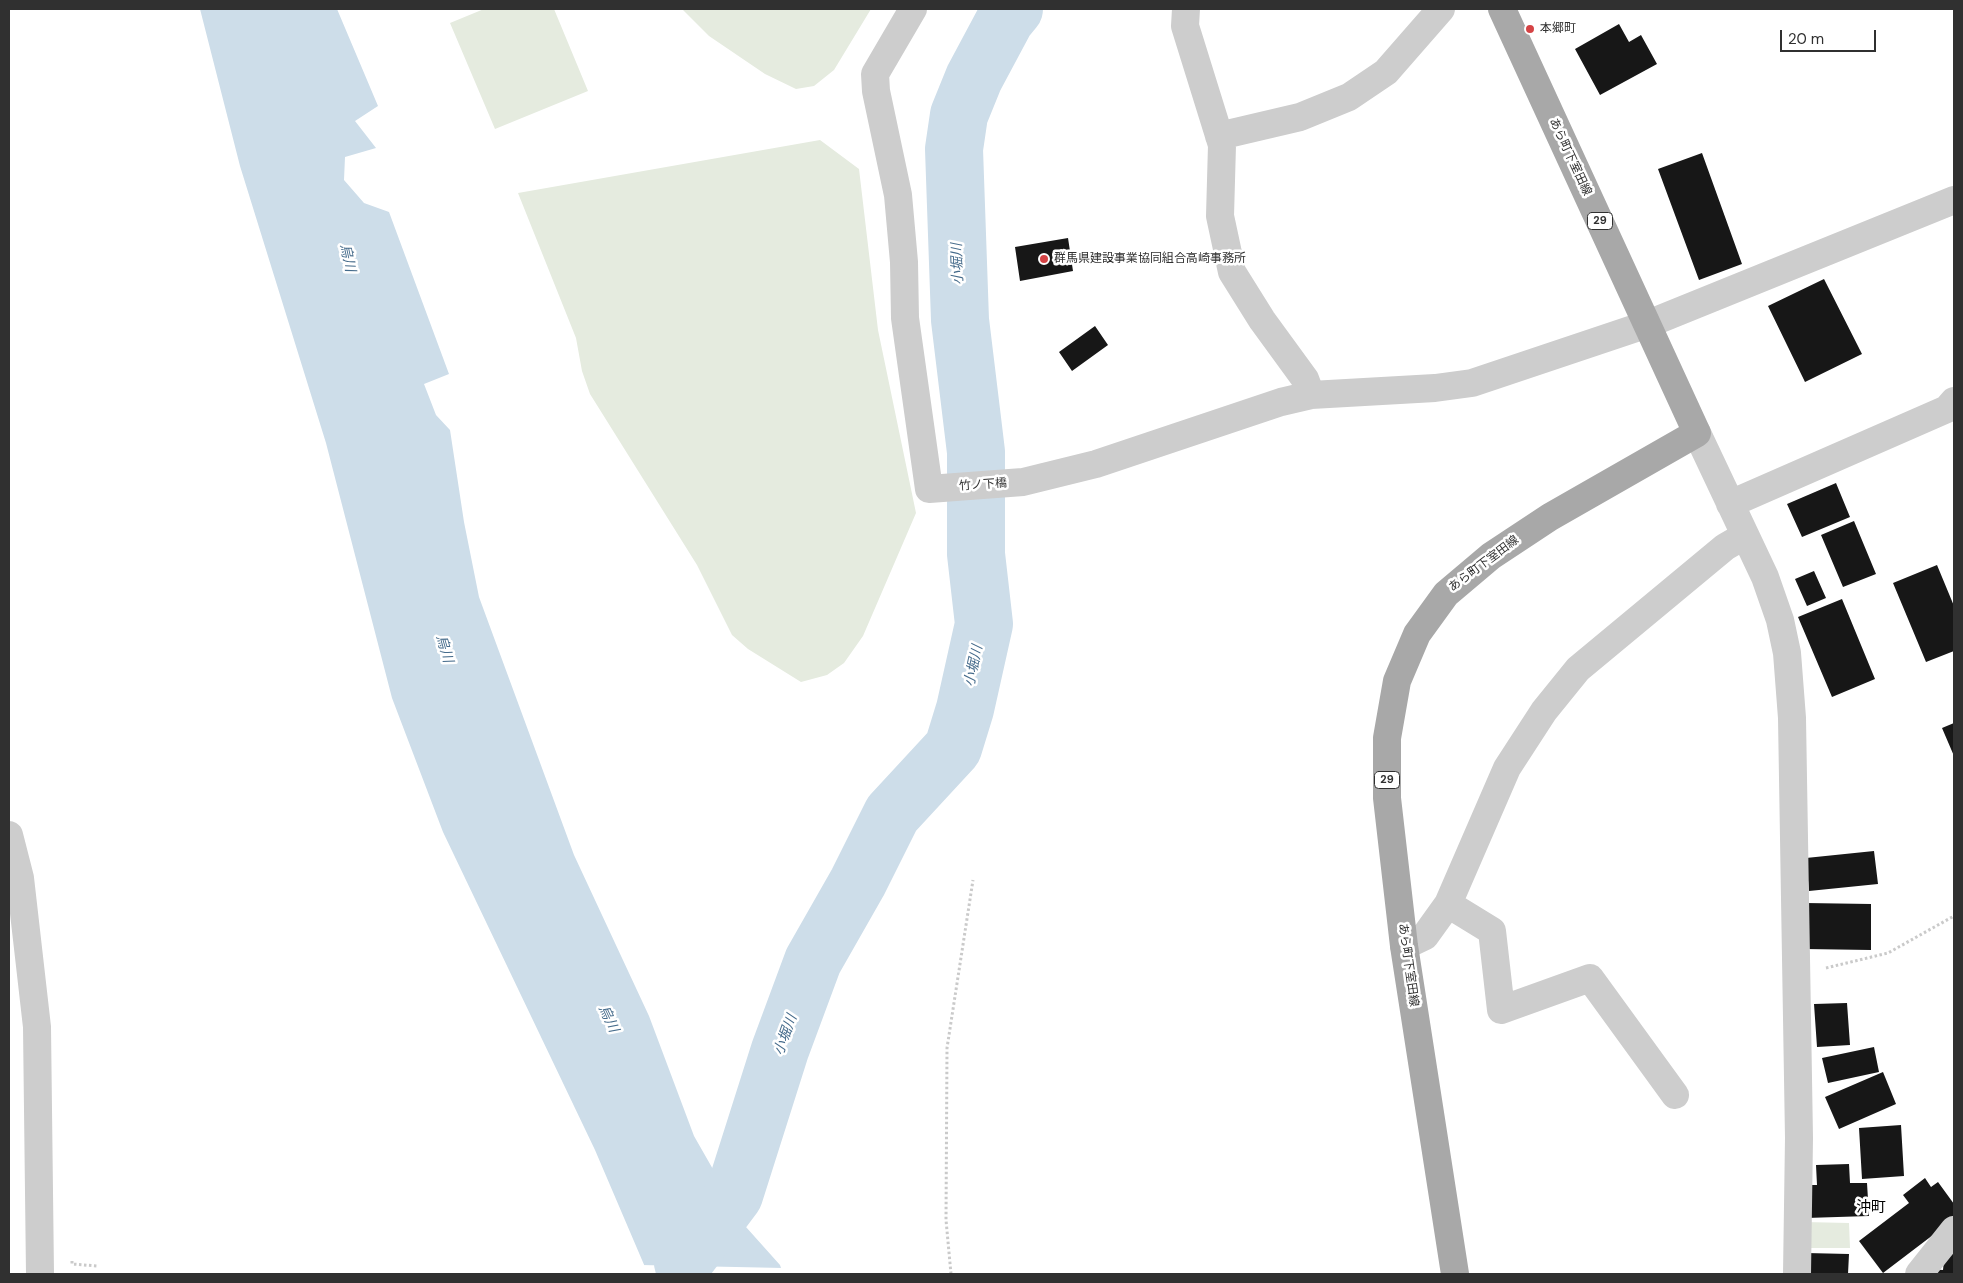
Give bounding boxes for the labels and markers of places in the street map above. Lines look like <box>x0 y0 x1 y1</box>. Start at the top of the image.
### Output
place label: 本郷町 <box>1540 22 1576 36</box>
marker: 本郷町 <box>1524 23 1536 35</box>
place label: 群馬県建設事業協同組合高崎事務所 <box>1054 252 1246 266</box>
marker: 群馬県建設事業協同組合高崎事務所 <box>1038 253 1050 265</box>

